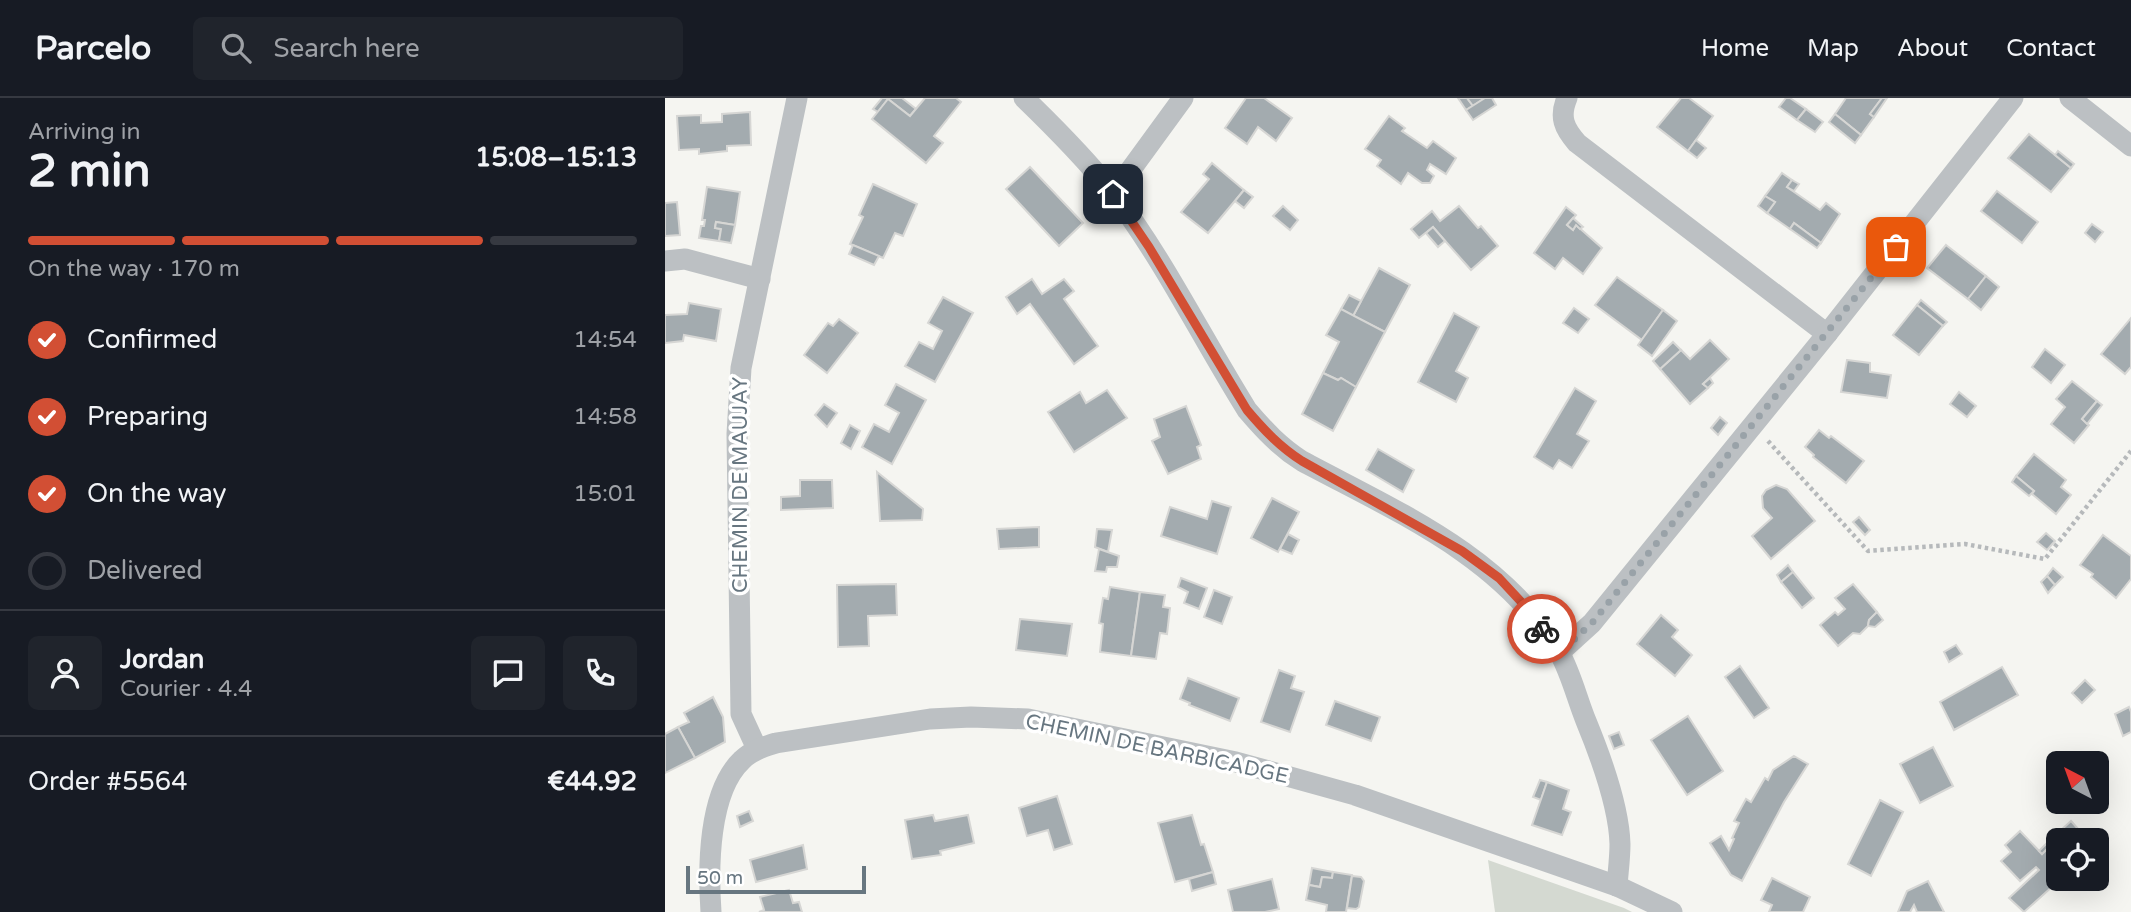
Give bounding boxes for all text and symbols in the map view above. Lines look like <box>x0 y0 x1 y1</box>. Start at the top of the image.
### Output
search box <box>193 17 683 80</box>
text: Parcelo <box>35 29 151 68</box>
icon: search <box>217 29 255 67</box>
text: Search here <box>273 33 420 64</box>
text: Home <box>1701 34 1769 63</box>
text: Map <box>1807 34 1859 63</box>
text: About <box>1897 34 1968 63</box>
text: Contact <box>2006 34 2096 63</box>
text: Arriving in <box>28 118 141 146</box>
text: 15:08–15:13 <box>475 142 637 173</box>
text: 2 min <box>28 144 151 199</box>
pin <box>1083 164 1143 224</box>
icon: home <box>1094 175 1132 213</box>
pin <box>1866 217 1926 277</box>
icon: bag <box>1877 228 1915 266</box>
text: On the way · 170 m <box>28 255 240 283</box>
icon: check <box>28 321 66 359</box>
text: Confirmed <box>87 324 217 355</box>
text: 14:54 <box>573 326 637 354</box>
street label: CHEMIN DE MAUJAY <box>728 377 753 593</box>
icon: check <box>28 398 66 436</box>
text: Preparing <box>87 401 208 432</box>
text: 14:58 <box>573 403 637 431</box>
icon: check <box>28 475 66 513</box>
text: On the way <box>87 478 227 509</box>
text: 15:01 <box>573 480 637 508</box>
text: Delivered <box>87 555 203 586</box>
courier <box>1507 594 1577 664</box>
icon: bike <box>1523 610 1561 648</box>
button: person <box>28 636 102 710</box>
button: chat <box>471 636 545 710</box>
button: phone <box>563 636 637 710</box>
text: Jordan <box>120 644 204 675</box>
text: Courier · 4.4 <box>120 675 252 703</box>
street label: CHEMIN DE BARBICADGE <box>1023 709 1291 789</box>
north arrow <box>2046 751 2109 814</box>
map controls <box>2046 751 2109 891</box>
text: Order #5564 <box>28 766 188 797</box>
text: €44.92 <box>547 766 637 797</box>
button: locate <box>2046 828 2109 891</box>
scale bar <box>686 863 866 895</box>
text: 50 m <box>697 867 743 889</box>

